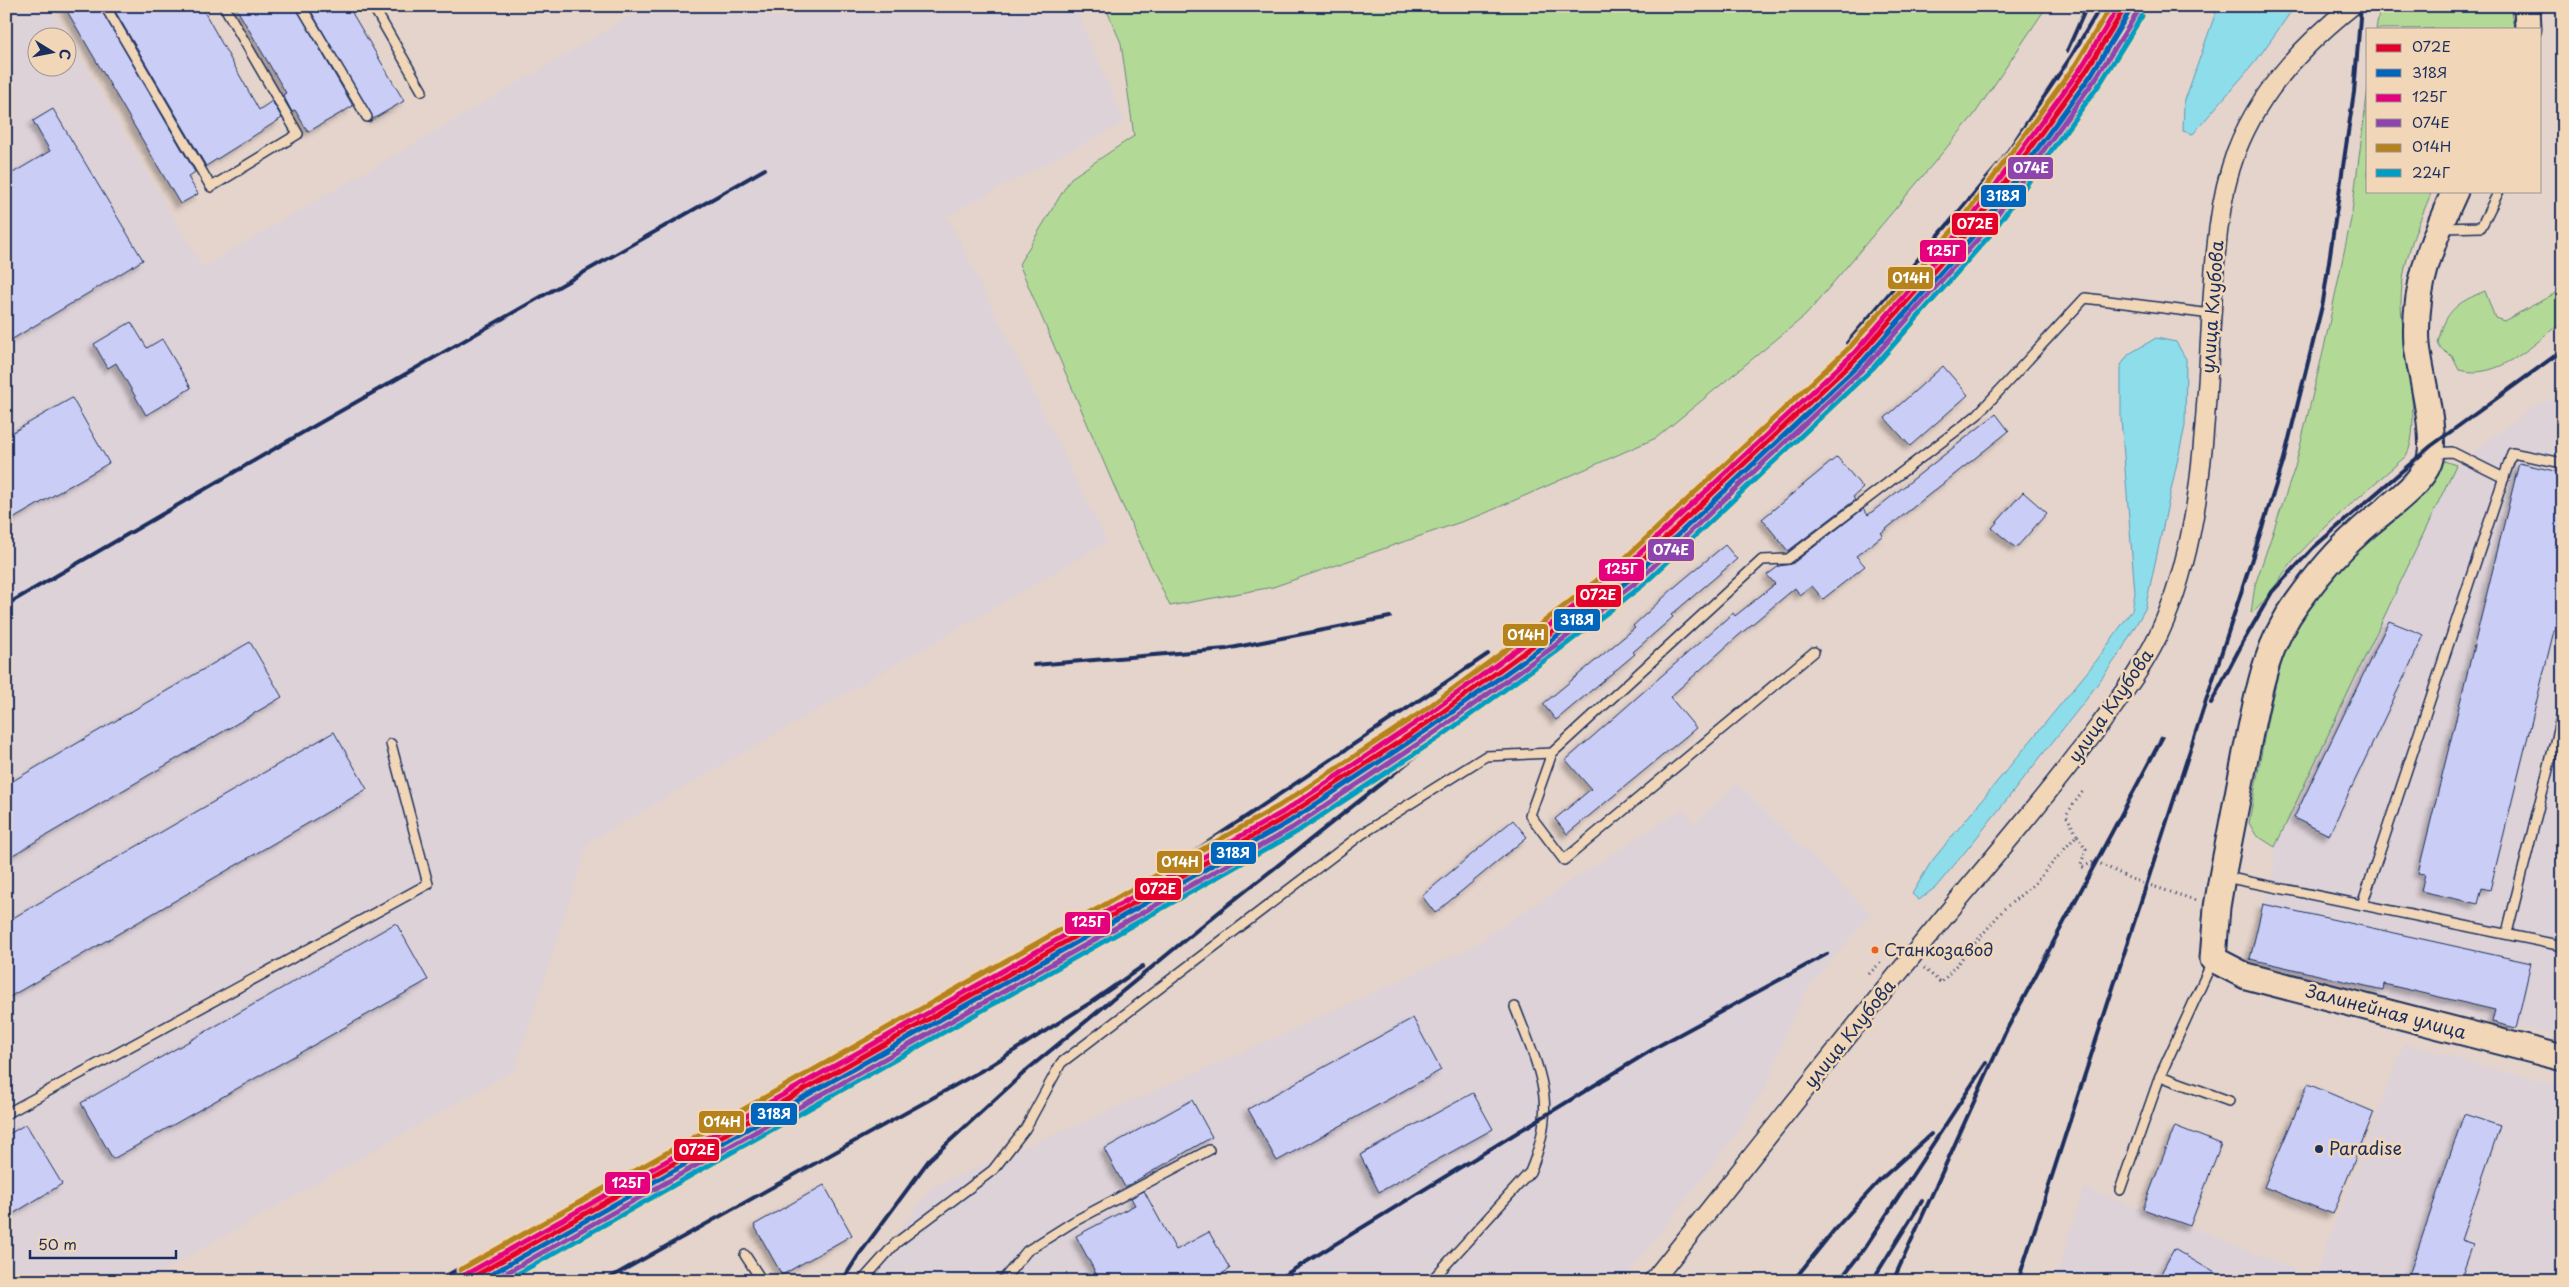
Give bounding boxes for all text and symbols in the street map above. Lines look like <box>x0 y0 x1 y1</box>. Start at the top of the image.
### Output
north arrow <box>28 28 78 78</box>
legend <box>2366 28 2542 192</box>
text: 072Е <box>2412 34 2451 57</box>
text: С <box>54 47 77 61</box>
text: 318Я <box>2412 60 2447 83</box>
text: 125Г <box>2412 84 2448 107</box>
text: 074Е <box>2412 110 2450 133</box>
text: 014Н <box>2412 134 2451 157</box>
line badge: 074Е <box>2007 156 2054 180</box>
text: 074Е <box>2013 157 2049 178</box>
text: 224Г <box>2412 160 2451 183</box>
line badge: 318Я <box>1980 184 2027 208</box>
text: 318Я <box>1986 185 2020 206</box>
line badge: 072Е <box>1951 212 1999 236</box>
text: 072Е <box>1957 213 1994 234</box>
line badge: 125Г <box>1919 239 1967 263</box>
street label: улица Клубова <box>2193 239 2230 374</box>
text: 125Г <box>1926 240 1960 261</box>
line badge: 014Н <box>1887 266 1934 290</box>
text: 014Н <box>1892 267 1930 288</box>
line badge: 074Е <box>1647 538 1695 562</box>
text: 074Е <box>1653 539 1689 560</box>
line badge: 125Г <box>1598 558 1645 582</box>
text: 125Г <box>1604 558 1638 579</box>
line badge: 072Е <box>1575 584 1622 608</box>
text: 072Е <box>1580 584 1617 605</box>
line badge: 318Я <box>1553 608 1601 632</box>
text: 318Я <box>1560 609 1594 630</box>
line badge: 014Н <box>1502 623 1549 647</box>
text: 014Н <box>1507 624 1545 645</box>
street label: улица Клубова <box>2060 642 2160 767</box>
line badge: 318Я <box>1210 841 1257 865</box>
text: 318Я <box>1216 842 1250 863</box>
line badge: 014Н <box>1156 850 1203 874</box>
text: 014Н <box>1161 851 1199 872</box>
line badge: 072Е <box>1134 877 1182 901</box>
text: 072Е <box>1140 878 1177 899</box>
line badge: 125Г <box>1064 911 1111 935</box>
text: 125Г <box>1071 911 1105 932</box>
place label: Станкозавод <box>1884 936 1993 962</box>
marker: Станкозавод <box>1870 945 1880 955</box>
street label: улица Клубова <box>1796 972 1902 1093</box>
street label: Залинейная улица <box>2302 976 2470 1045</box>
line badge: 318Я <box>750 1102 798 1126</box>
text: 318Я <box>757 1103 791 1124</box>
line badge: 014Н <box>698 1110 745 1134</box>
text: 014Н <box>703 1111 741 1132</box>
place label: Paradise <box>2329 1134 2402 1161</box>
line badge: 072Е <box>673 1138 720 1162</box>
text: 072Е <box>679 1139 716 1160</box>
marker: Paradise <box>2313 1143 2325 1155</box>
line badge: 125Г <box>604 1171 651 1195</box>
text: 125Г <box>611 1172 645 1193</box>
scale bar <box>30 1227 176 1259</box>
text: 50 m <box>38 1232 77 1255</box>

